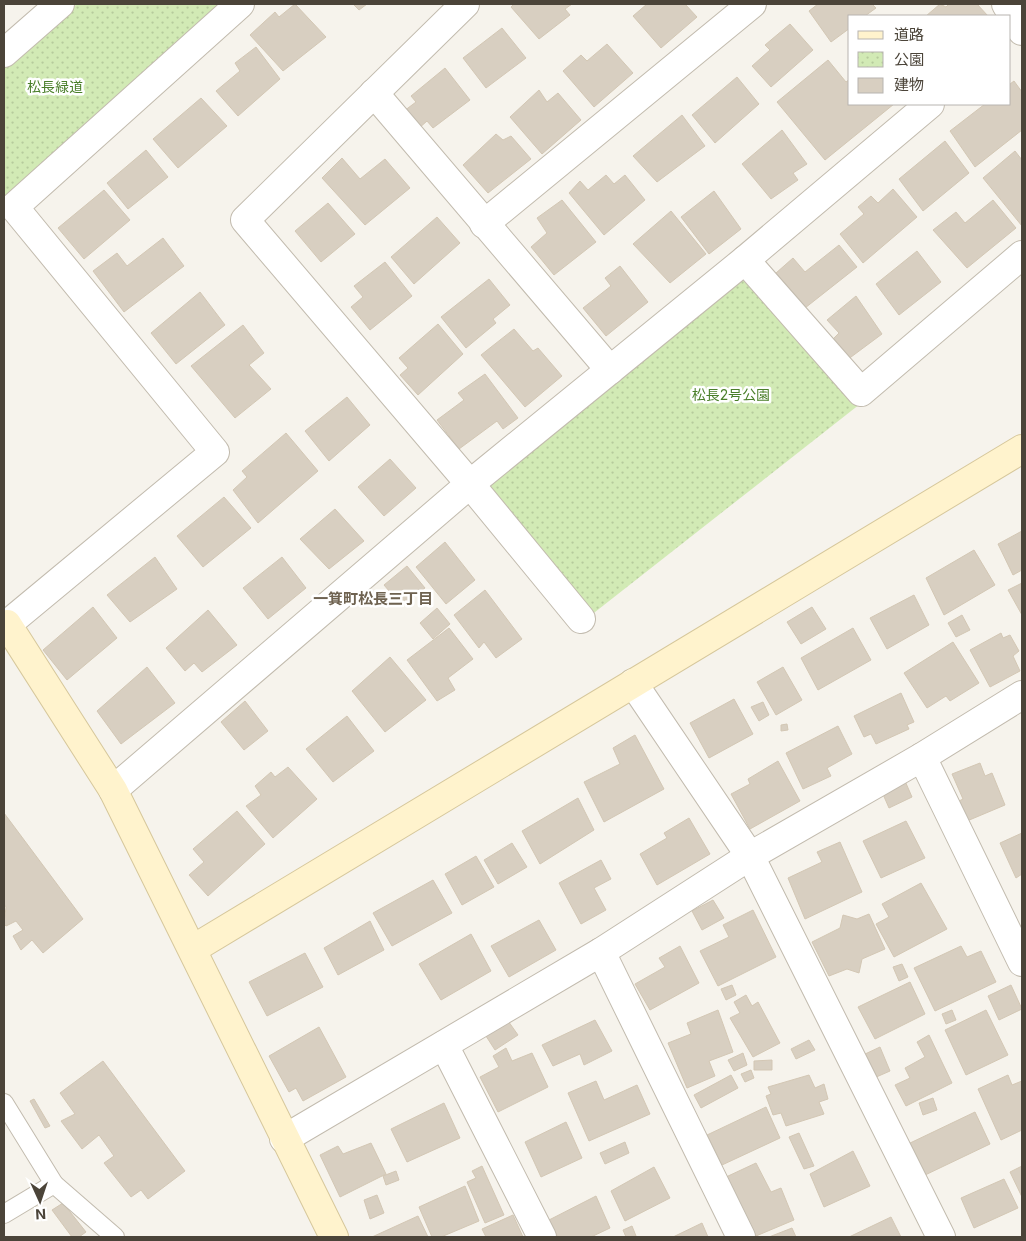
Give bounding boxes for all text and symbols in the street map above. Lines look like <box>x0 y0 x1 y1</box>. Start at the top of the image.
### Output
legend <box>848 15 1011 105</box>
text: 道路 <box>894 25 924 44</box>
text: 公園 <box>894 50 924 69</box>
text: 建物 <box>894 75 924 94</box>
park label: 松長緑道 <box>27 78 83 95</box>
park label: 松長2号公園 <box>692 386 770 403</box>
district label: 一箕町松長三丁目 <box>313 589 433 608</box>
north arrow <box>15 1176 65 1226</box>
text: N <box>35 1206 46 1223</box>

